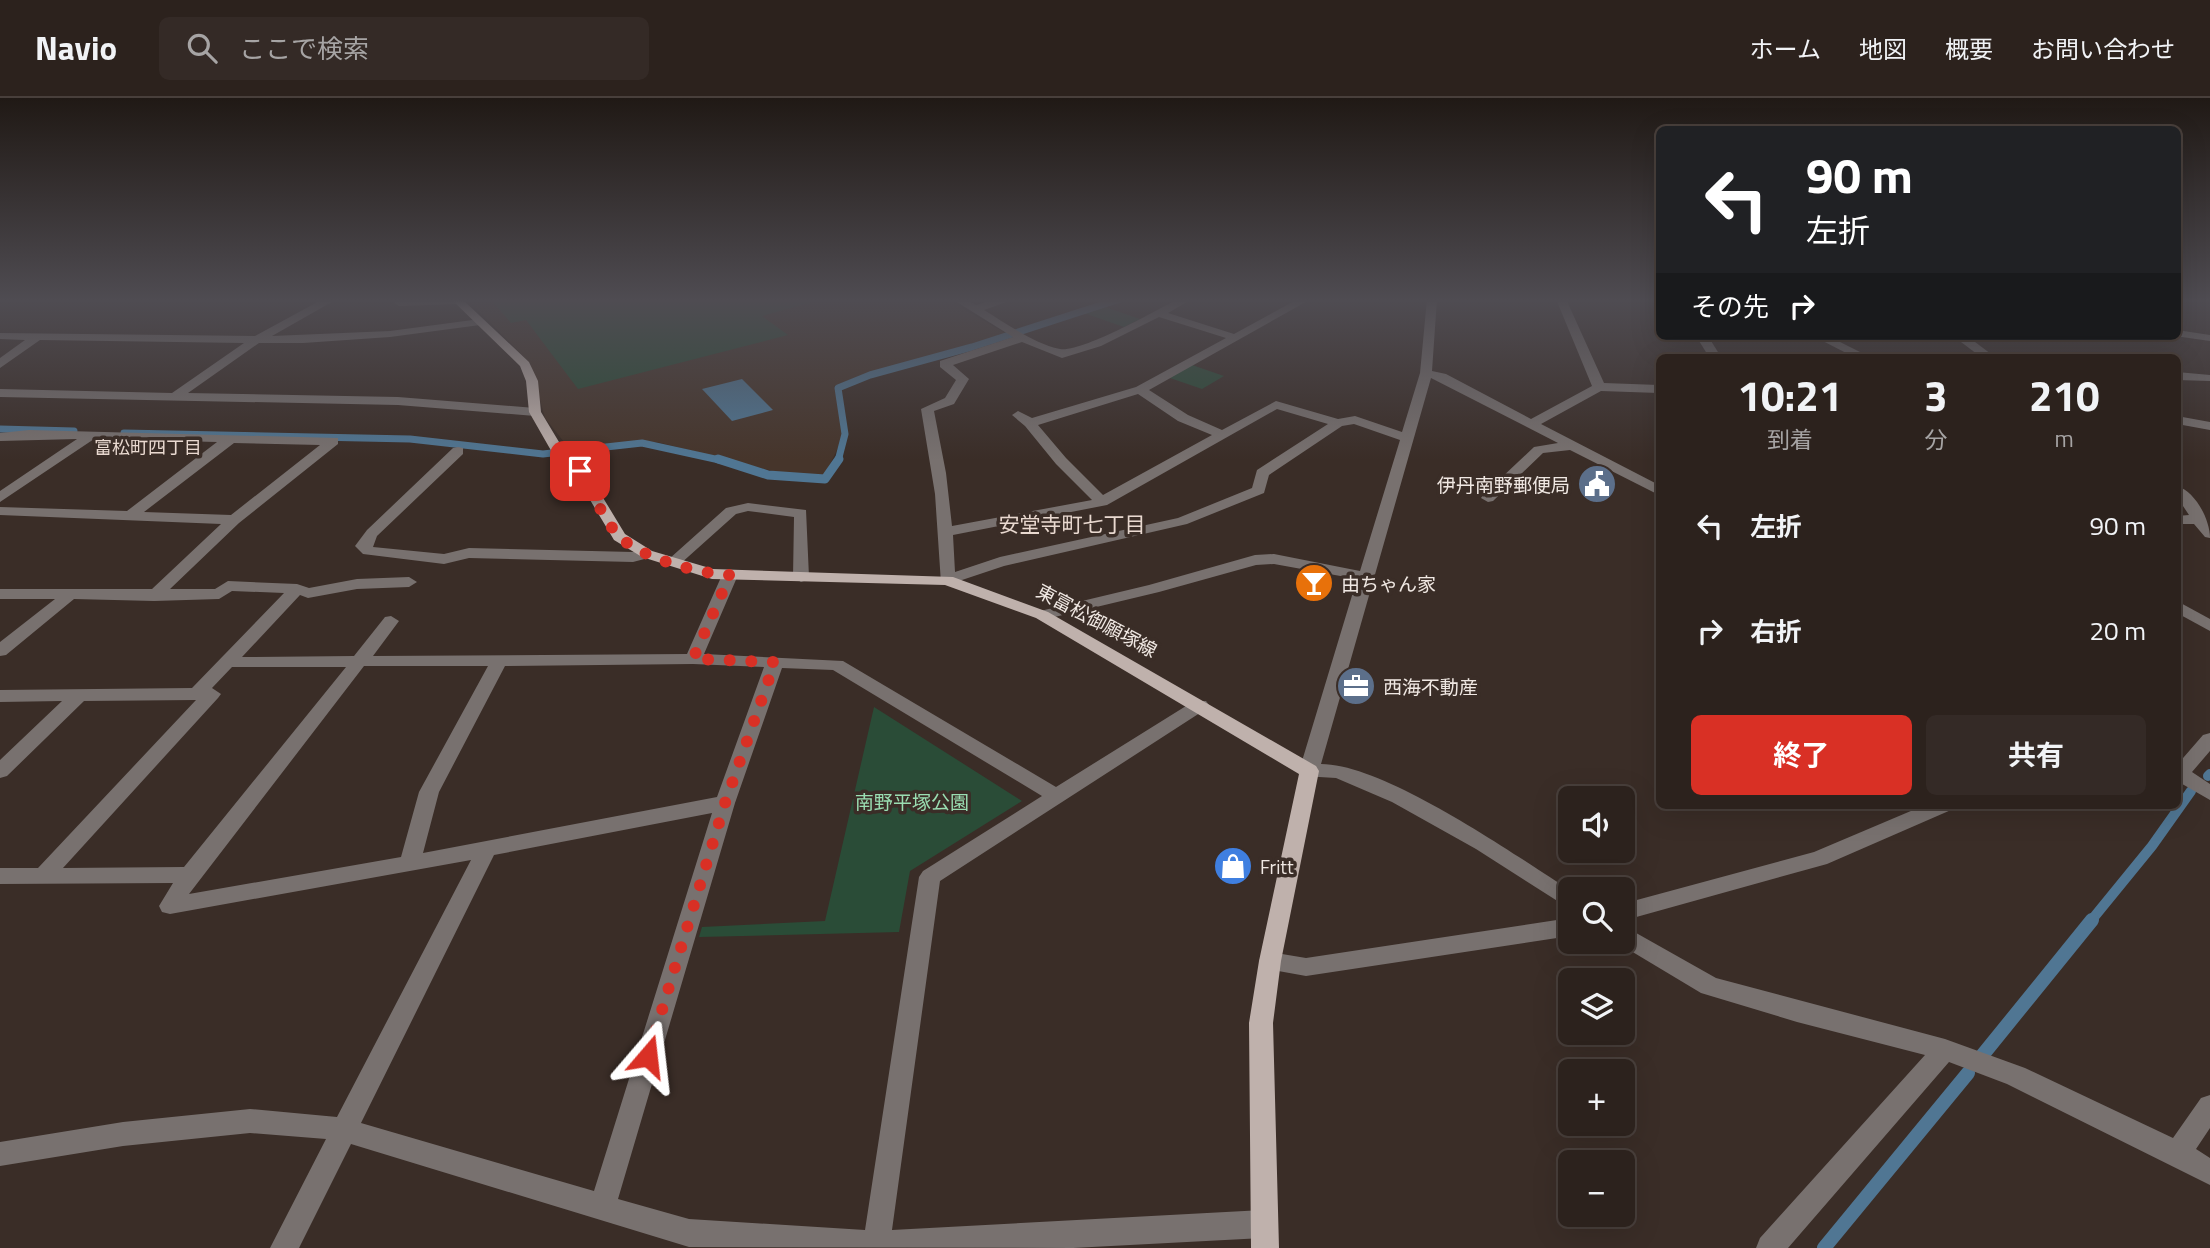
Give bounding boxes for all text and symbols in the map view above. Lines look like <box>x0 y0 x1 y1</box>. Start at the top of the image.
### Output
search box <box>159 17 649 80</box>
text: Navio <box>35 23 117 73</box>
icon: search <box>183 29 221 67</box>
text: ここで検索 <box>239 29 369 68</box>
text: ホーム <box>1750 31 1821 67</box>
text: 地図 <box>1859 31 1907 67</box>
text: 概要 <box>1945 31 1993 67</box>
text: お問い合わせ <box>2031 31 2175 67</box>
text: 90 m <box>1806 137 1913 212</box>
icon: left <box>1691 154 1782 245</box>
text: 左折 <box>1806 206 1870 254</box>
text: その先 <box>1691 287 1769 326</box>
icon: right <box>1783 287 1821 325</box>
text: 10:21 <box>1738 363 1842 427</box>
text: 3 <box>1924 363 1947 427</box>
text: 210 <box>2029 363 2099 427</box>
text: m <box>2055 421 2074 456</box>
text: 到着 <box>1767 422 1813 457</box>
text: 分 <box>1924 422 1947 457</box>
district label: 富松町四丁目 <box>94 434 202 461</box>
pin <box>550 441 610 501</box>
icon: arrive <box>561 452 599 490</box>
public building icon: 伊丹南野郵便局 <box>1576 463 1618 505</box>
place label: 伊丹南野郵便局 <box>1437 470 1570 499</box>
text: 90 m <box>2089 506 2146 545</box>
icon: left <box>1691 507 1729 545</box>
text: 左折 <box>1750 507 1802 546</box>
district label: 安堂寺町七丁目 <box>999 508 1146 540</box>
bar icon: 由ちゃん家 <box>1293 562 1335 604</box>
place label: 由ちゃん家 <box>1341 569 1436 598</box>
street label: 東富松御願塚線 <box>1031 576 1163 664</box>
text: 20 m <box>2089 611 2146 650</box>
icon: right <box>1691 612 1729 650</box>
text: 右折 <box>1750 612 1802 651</box>
office icon: 西海不動産 <box>1335 665 1377 707</box>
place label: 西海不動産 <box>1383 672 1478 701</box>
button: 終了 <box>1691 715 1912 795</box>
button: 共有 <box>1926 715 2146 795</box>
map controls <box>1558 786 1635 1227</box>
button: sound <box>1558 786 1635 863</box>
park label: 南野平塚公園 <box>855 787 969 816</box>
shop icon: Fritt <box>1212 845 1254 887</box>
place label: Fritt <box>1260 852 1294 881</box>
button: search <box>1558 877 1635 954</box>
button: layers <box>1558 968 1635 1045</box>
position arrow <box>611 1019 685 1093</box>
button: + <box>1558 1059 1635 1136</box>
button: − <box>1558 1150 1635 1227</box>

